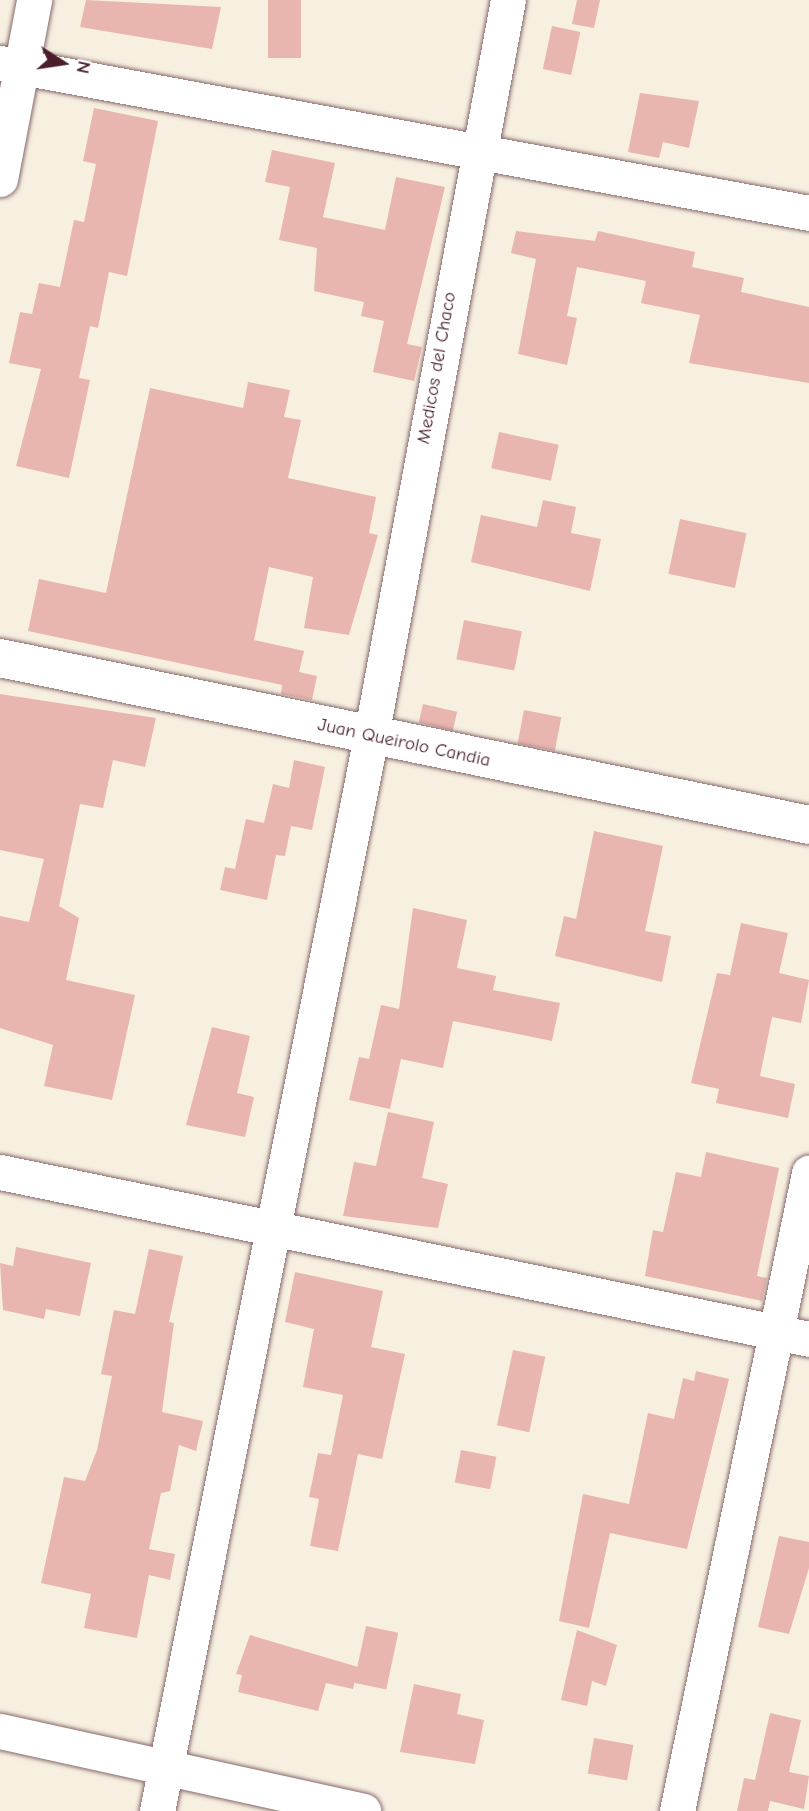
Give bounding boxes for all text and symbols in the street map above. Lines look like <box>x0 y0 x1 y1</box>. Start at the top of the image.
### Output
north arrow <box>28 28 98 98</box>
text: N <box>71 59 96 76</box>
street label: Medicos del Chaco <box>412 290 462 446</box>
street label: Juan Queirolo Candia <box>316 714 492 772</box>

